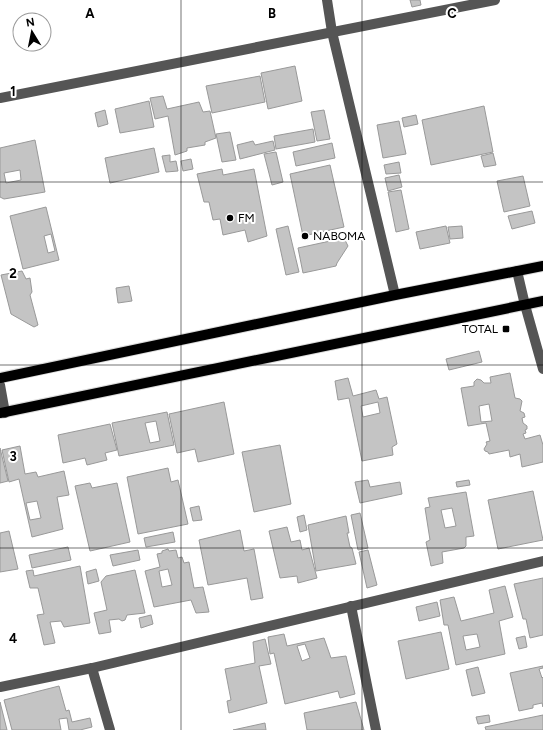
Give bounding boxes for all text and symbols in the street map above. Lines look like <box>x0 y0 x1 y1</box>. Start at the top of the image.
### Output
text: A <box>85 6 95 21</box>
text: B <box>268 6 276 21</box>
text: C <box>447 6 457 21</box>
north arrow <box>12 12 52 52</box>
text: N <box>25 16 36 30</box>
text: 1 <box>10 84 16 99</box>
place label: FM <box>238 211 255 225</box>
marker: FM <box>225 213 235 223</box>
place label: NABOMA <box>313 229 365 243</box>
marker: NABOMA <box>300 231 310 241</box>
text: 2 <box>9 266 17 281</box>
place label: TOTAL <box>462 322 499 336</box>
marker: TOTAL <box>501 324 511 334</box>
text: 3 <box>9 449 17 464</box>
text: 4 <box>9 631 17 646</box>

